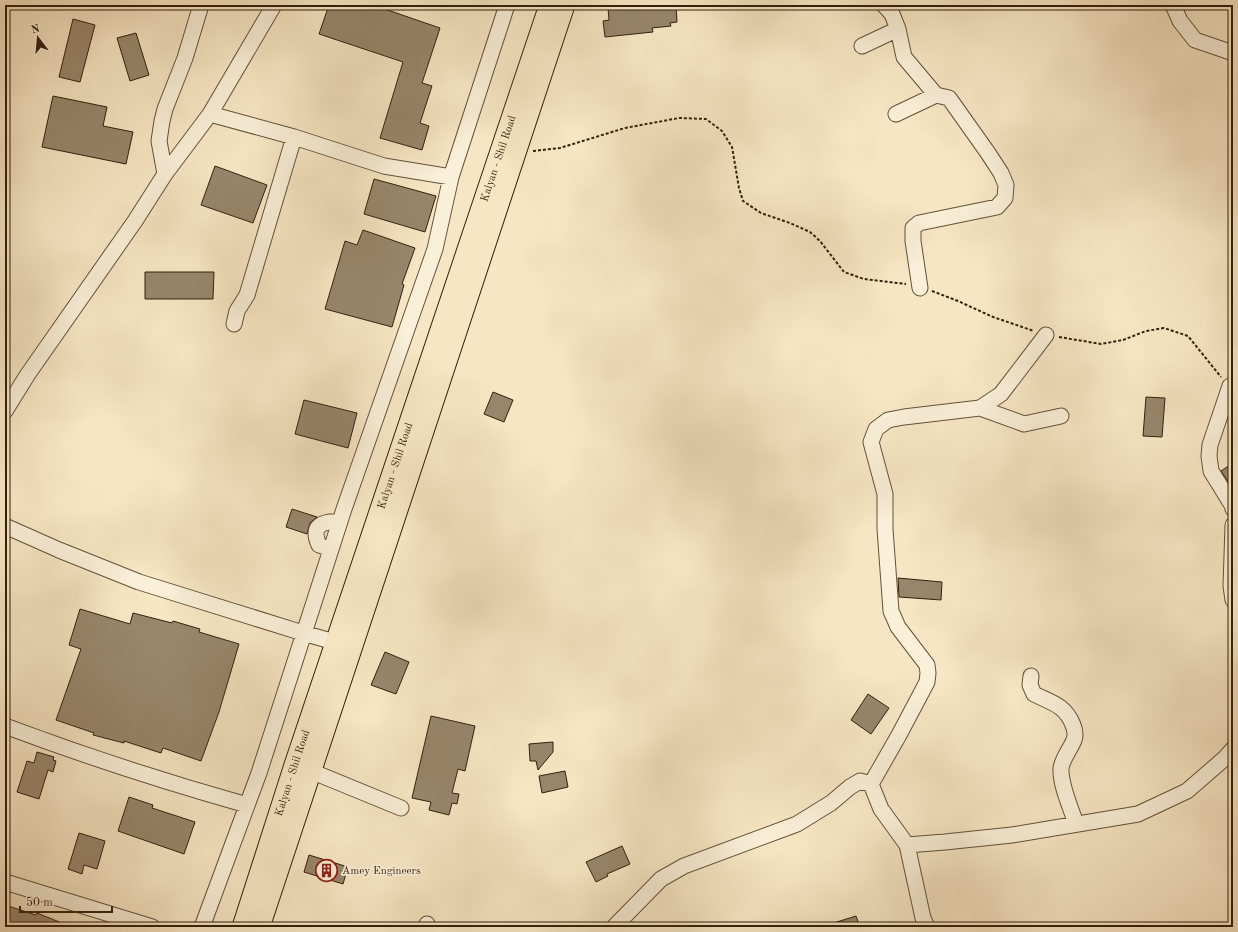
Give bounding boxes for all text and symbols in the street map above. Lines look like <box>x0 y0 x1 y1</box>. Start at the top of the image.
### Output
north arrow <box>18 18 58 58</box>
text: N <box>30 23 42 36</box>
street label: Kalyan - Shil Road <box>479 114 519 203</box>
street label: Kalyan - Shil Road <box>376 421 416 511</box>
street label: Kalyan - Shil Road <box>274 728 312 818</box>
building icon: Amey Engineers <box>313 857 339 883</box>
place label: Amey Engineers <box>342 866 421 877</box>
scale bar <box>20 888 112 914</box>
text: 50 m <box>26 896 53 909</box>

